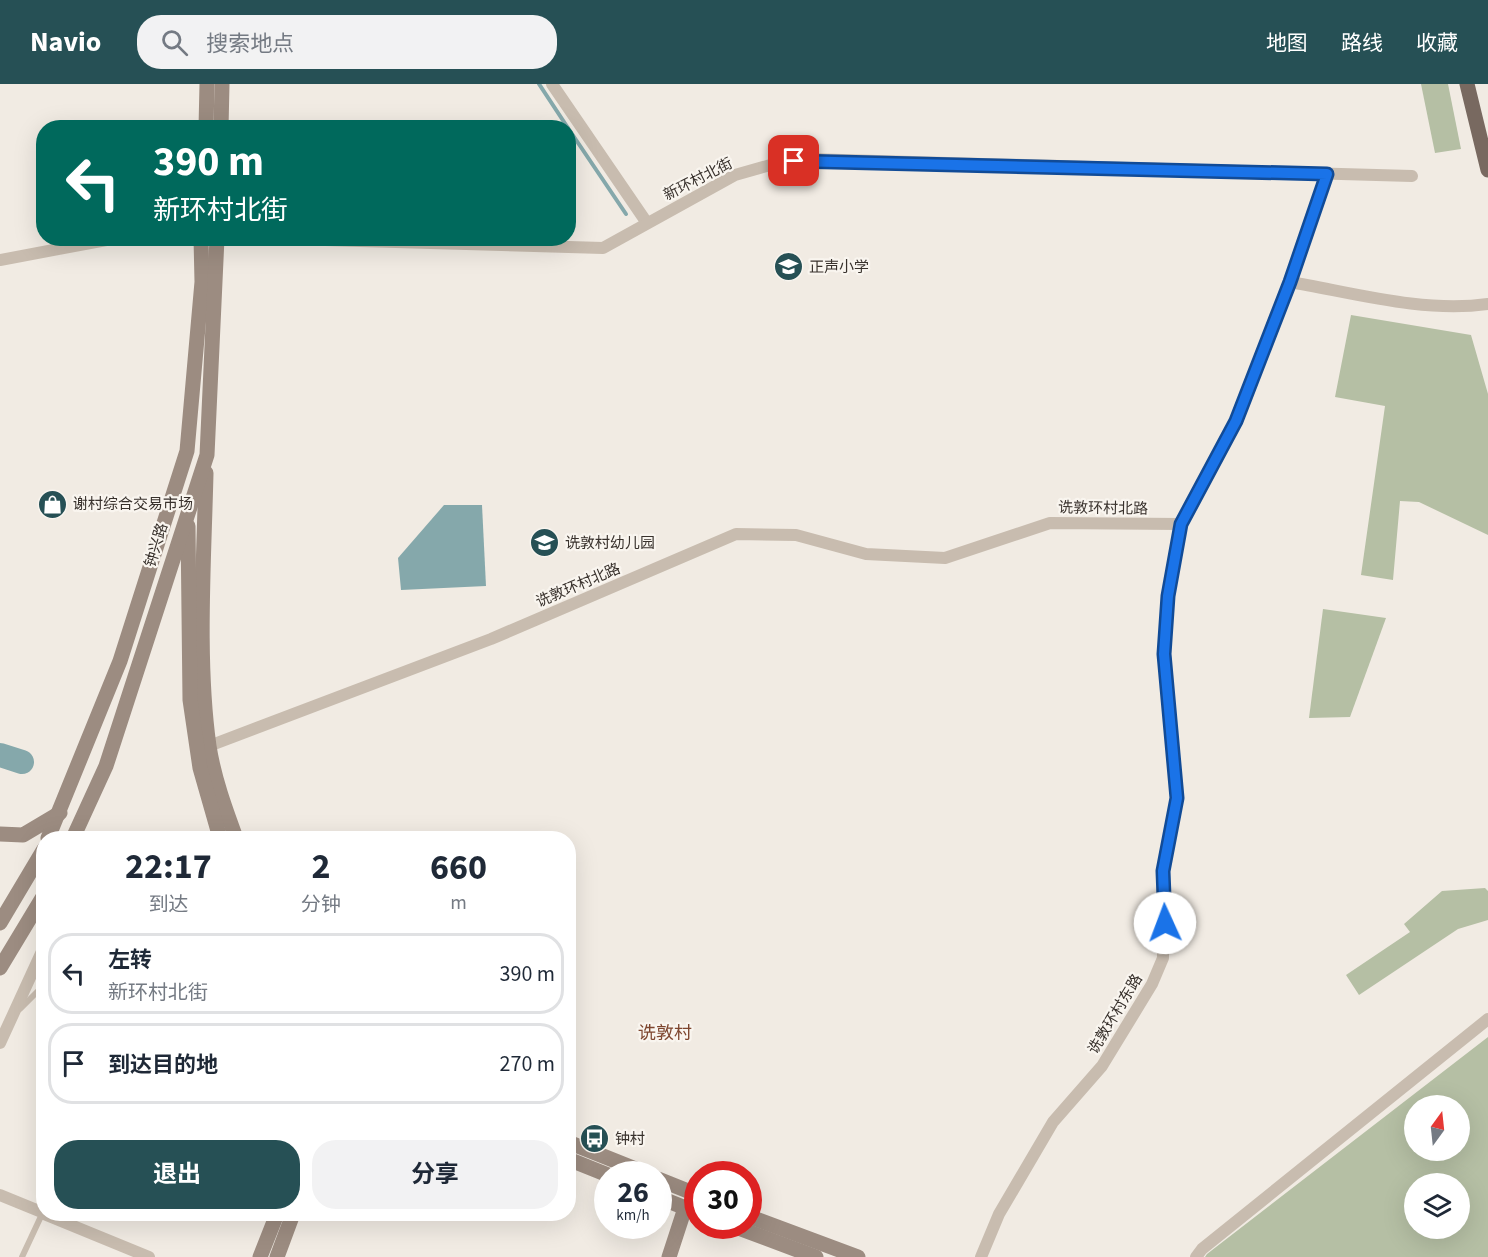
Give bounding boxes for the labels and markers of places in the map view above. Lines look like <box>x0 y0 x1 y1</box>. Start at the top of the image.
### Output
pin <box>768 135 819 186</box>
school or university icon: 正声小学 <box>772 251 804 283</box>
place label: 正声小学 <box>809 257 869 278</box>
shop icon: 谢村综合交易市场 <box>36 488 68 520</box>
place label: 谢村综合交易市场 <box>73 494 193 515</box>
school or university icon: 诜敦村幼儿园 <box>528 527 560 559</box>
place label: 诜敦村幼儿园 <box>565 533 655 554</box>
bus stop icon: 钟村 <box>578 1123 610 1155</box>
place label: 钟村 <box>615 1129 645 1150</box>

